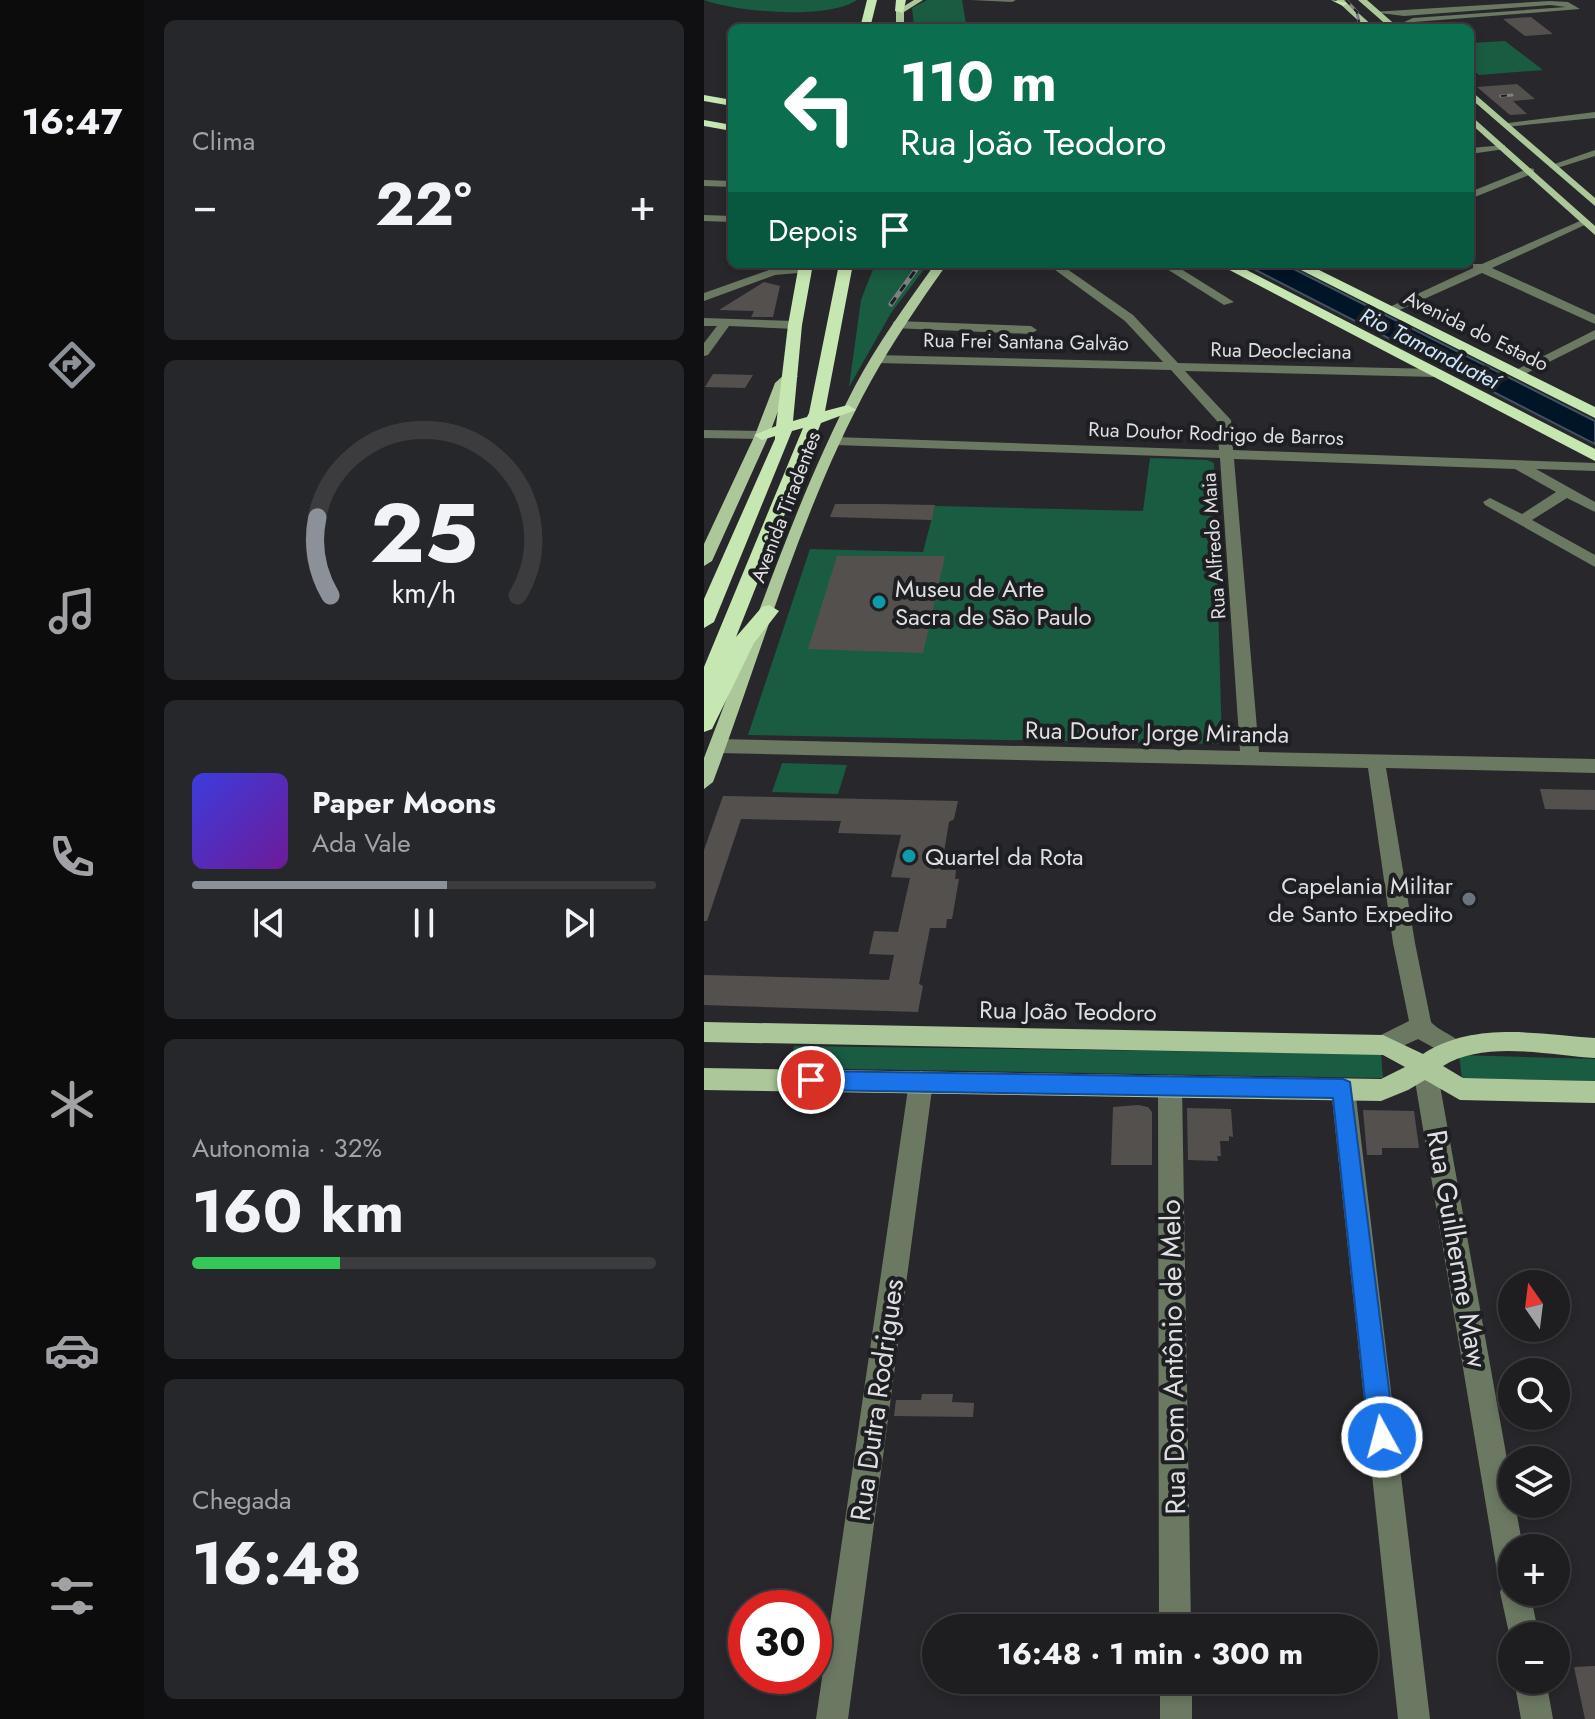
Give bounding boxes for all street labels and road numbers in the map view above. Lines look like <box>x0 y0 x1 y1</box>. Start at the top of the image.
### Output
street label: Avenida do Estado <box>1399 283 1553 379</box>
street label: Rua Frei Santana Galvão <box>923 326 1129 358</box>
street label: Rua Deocleciana <box>1210 335 1352 367</box>
street label: Rua Doutor Rodrigo de Barros <box>1088 415 1344 453</box>
street label: Avenida Tiradentes <box>744 427 828 587</box>
street label: Rua Alfredo Maia <box>1194 472 1234 620</box>
street label: Rua Doutor Jorge Miranda <box>1025 712 1289 752</box>
street label: Rua João Teodoro <box>979 992 1157 1030</box>
street label: Rua Guilherme Maw <box>1416 1127 1498 1371</box>
street label: Rua Dom Antônio de Melo <box>1150 1199 1196 1515</box>
street label: Rua Dutra Rodrigues <box>840 1276 914 1524</box>

